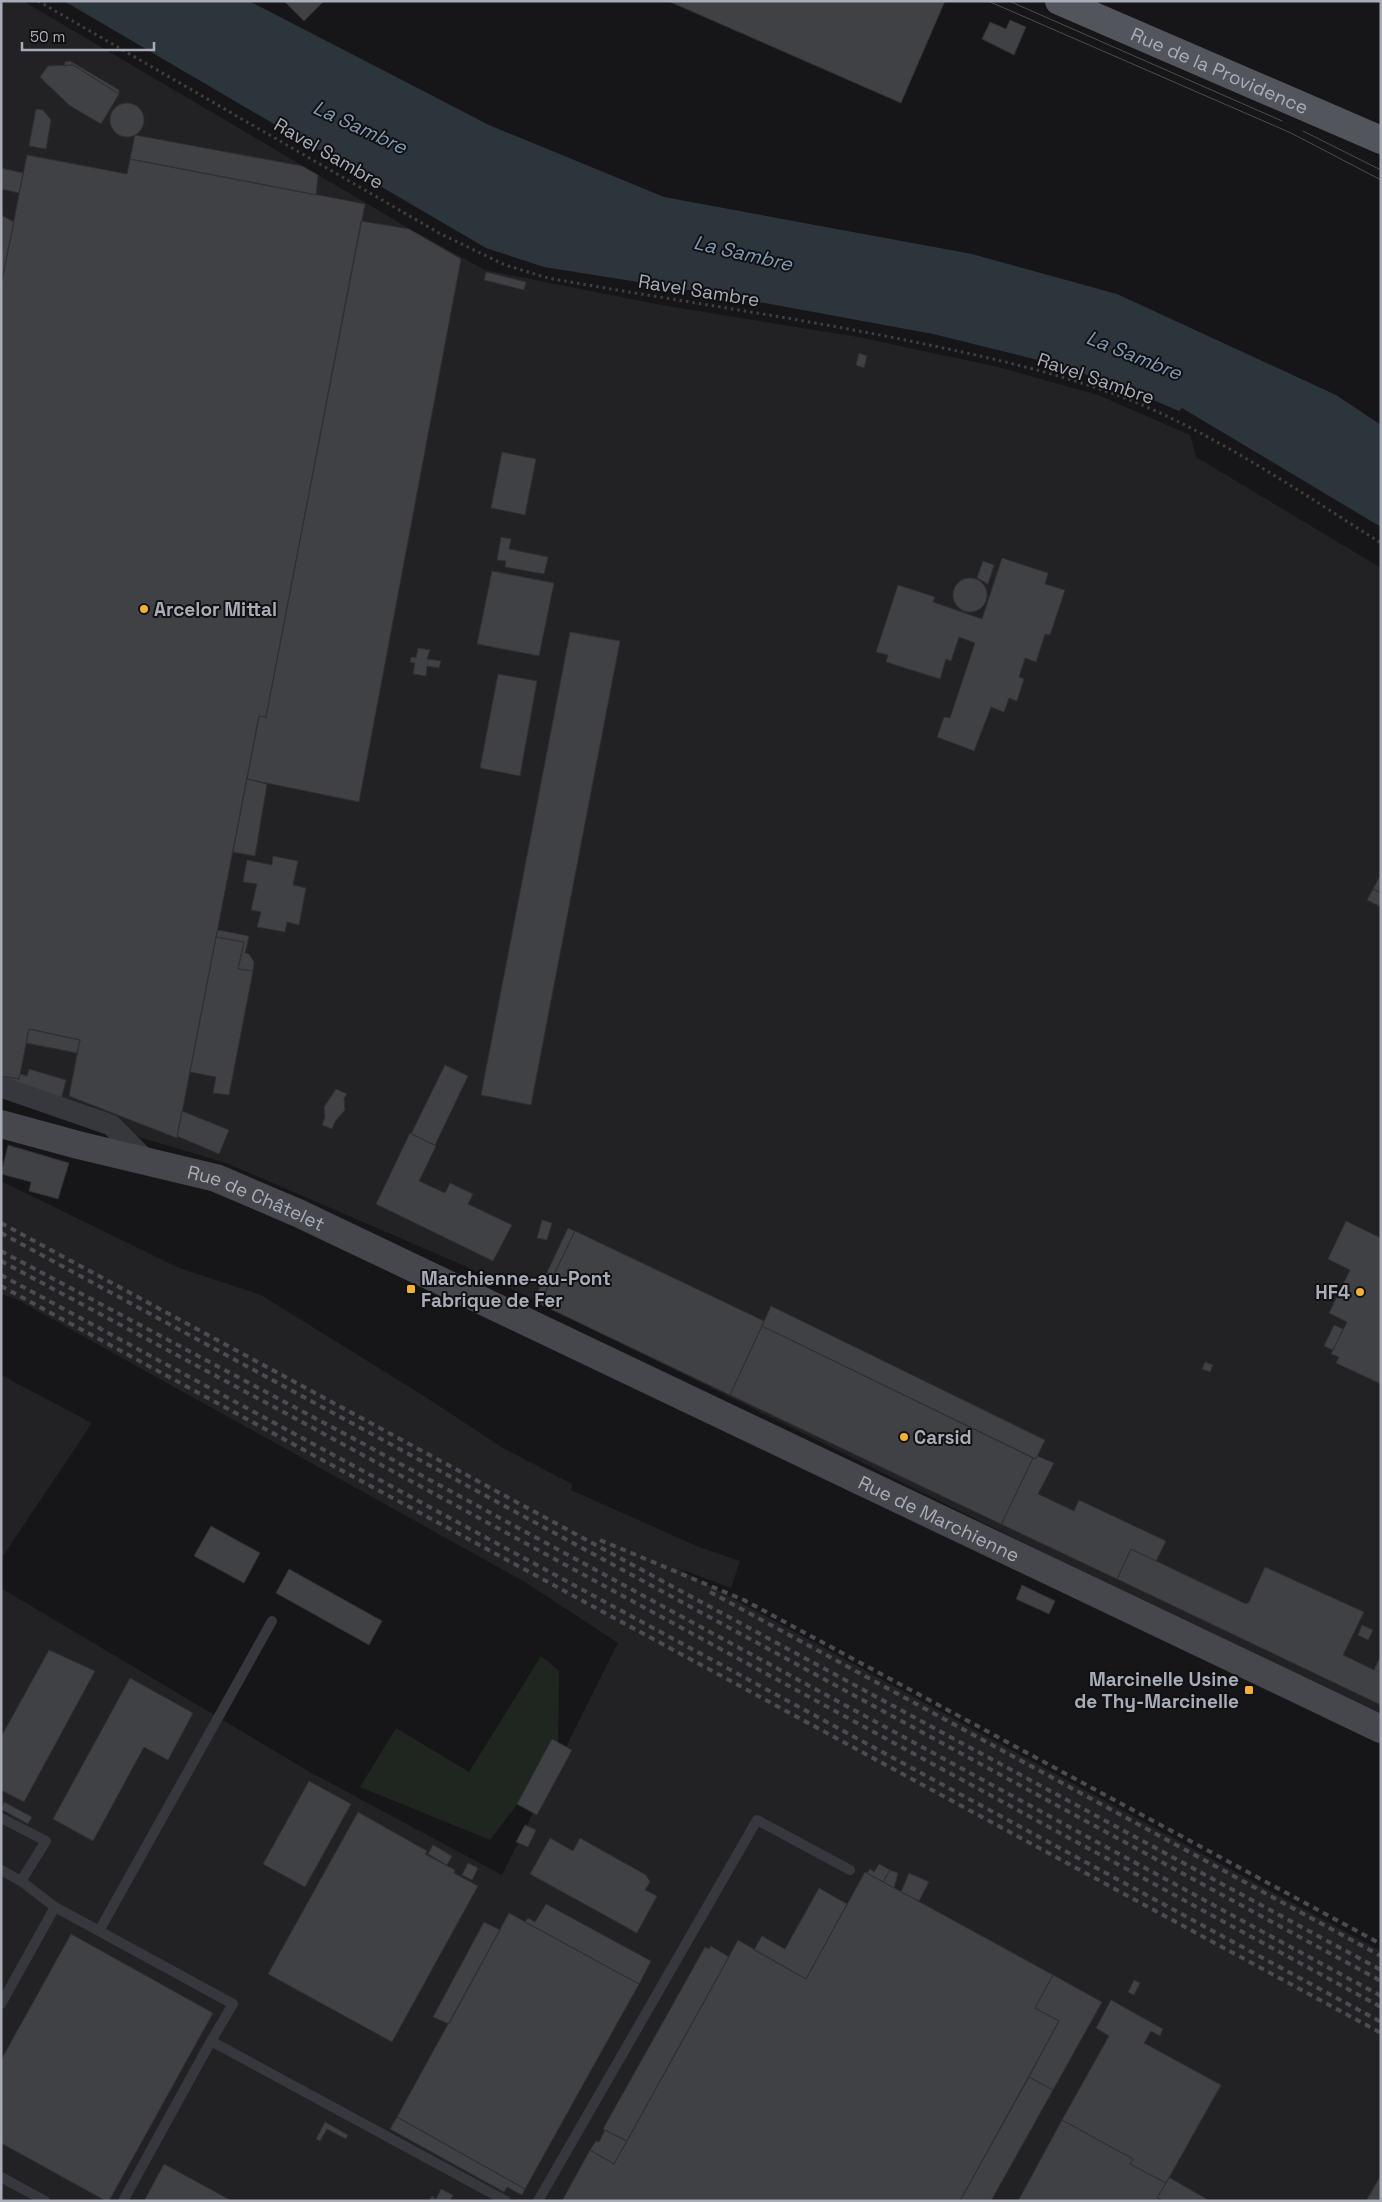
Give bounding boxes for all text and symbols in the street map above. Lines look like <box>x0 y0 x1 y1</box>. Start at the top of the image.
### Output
scale bar <box>22 20 155 52</box>
street label: Rue de la Providence <box>1127 21 1312 120</box>
text: 50 m <box>30 27 65 46</box>
water label: La Sambre <box>309 94 412 160</box>
street label: Ravel Sambre <box>270 112 388 195</box>
water label: La Sambre <box>691 229 796 277</box>
street label: Ravel Sambre <box>637 269 761 312</box>
water label: La Sambre <box>1083 324 1186 386</box>
street label: Ravel Sambre <box>1034 347 1158 410</box>
place label: Arcelor Mittal <box>154 597 277 622</box>
marker: Arcelor Mittal <box>138 603 150 615</box>
street label: Rue de Châtelet <box>185 1160 329 1237</box>
place label: Marchienne-au-Pont Fabrique de Fer <box>421 1266 611 1313</box>
place label: HF4 <box>1315 1280 1350 1305</box>
marker: Marchienne-au-Pont Fabrique de Fer <box>405 1283 417 1295</box>
marker: HF4 <box>1354 1286 1366 1298</box>
place label: Carsid <box>914 1425 972 1450</box>
marker: Carsid <box>898 1431 910 1443</box>
street label: Rue de Marchienne <box>854 1470 1024 1568</box>
place label: Marcinelle Usine de Thy-Marcinelle <box>1074 1667 1239 1714</box>
marker: Marcinelle Usine de Thy-Marcinelle <box>1243 1684 1255 1696</box>

